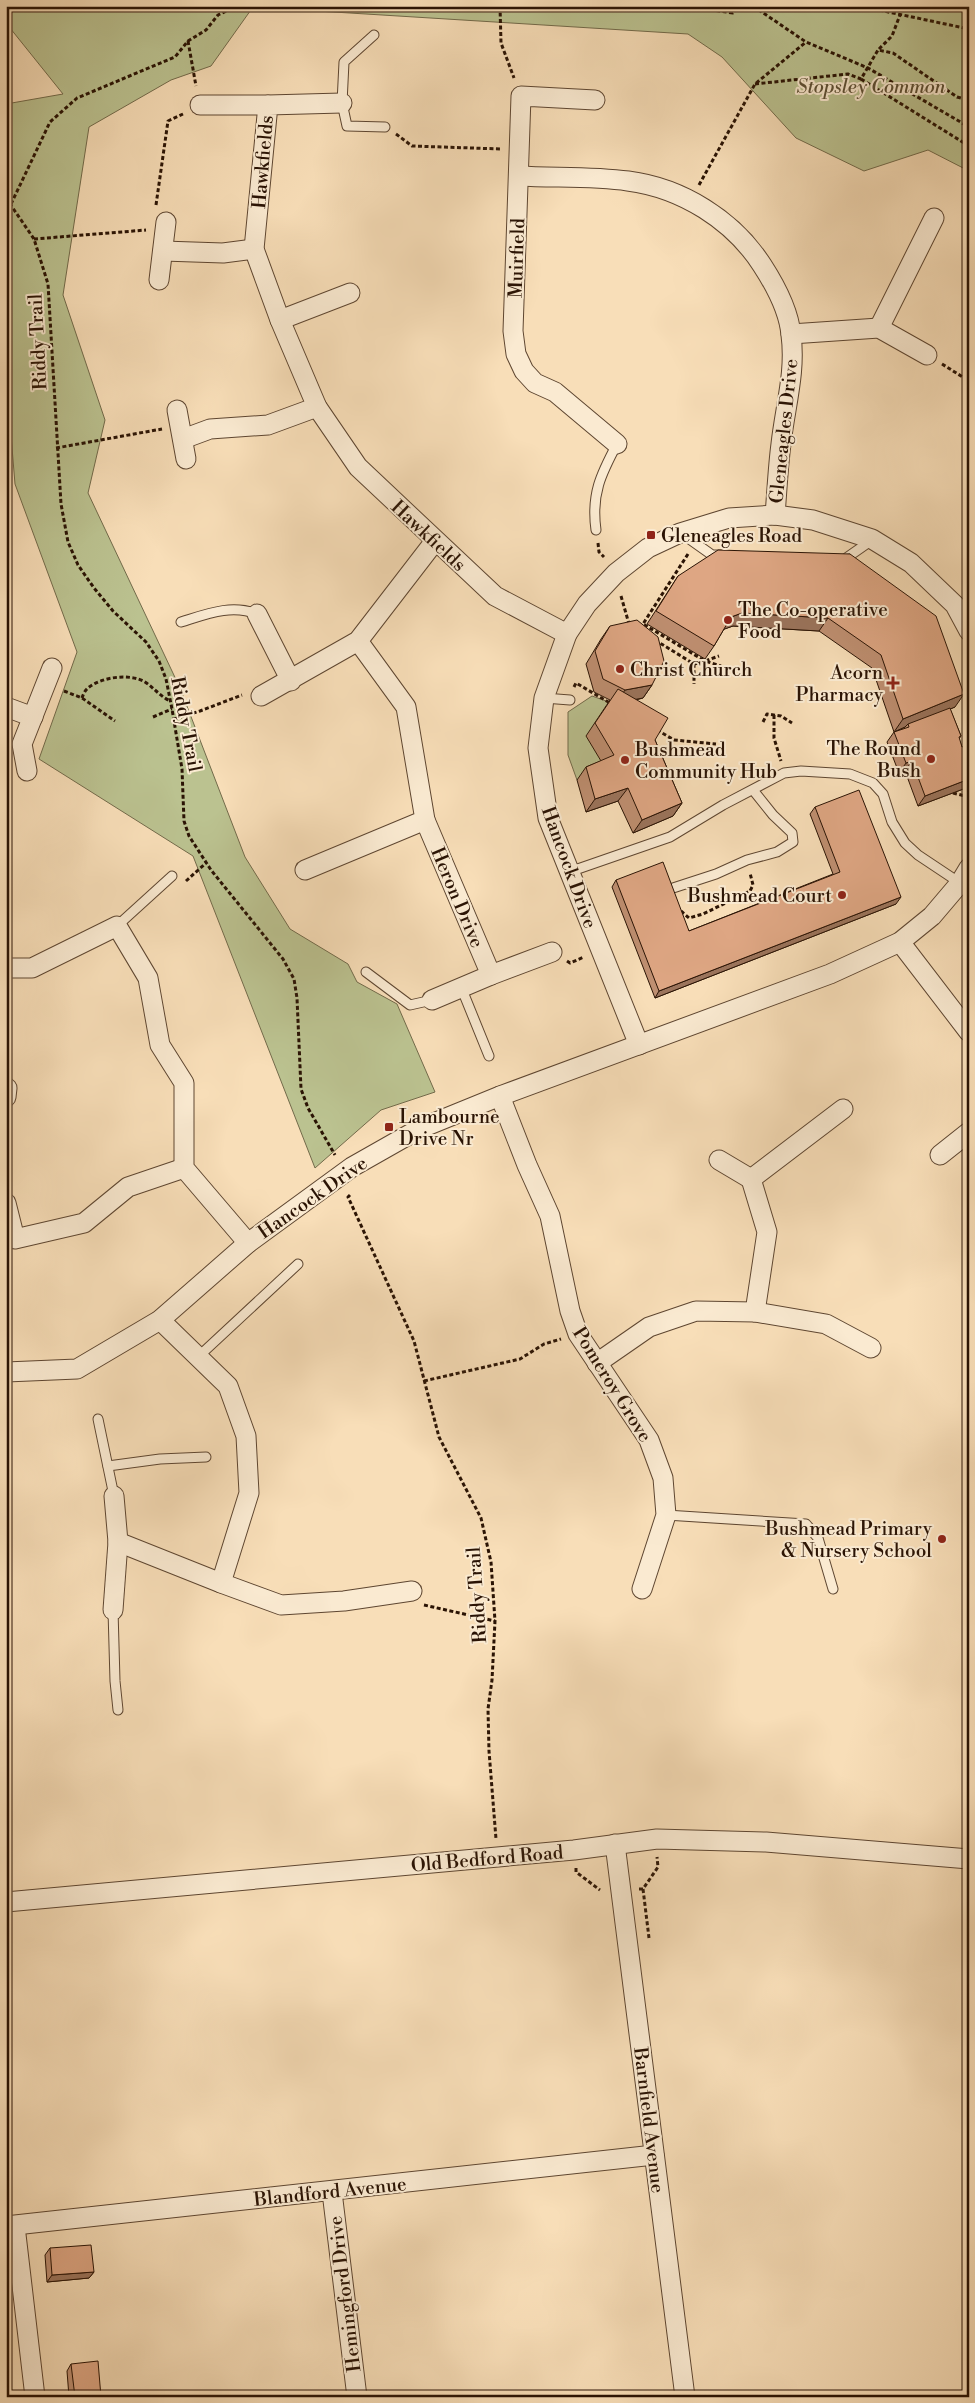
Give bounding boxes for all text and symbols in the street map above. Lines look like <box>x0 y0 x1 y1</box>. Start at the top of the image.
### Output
park label: Stopsley Common <box>797 75 946 99</box>
street label: Hawkfields <box>247 114 279 210</box>
street label: Muirfield <box>504 217 530 299</box>
street label: Riddy Trail <box>23 293 53 391</box>
street label: Gleneagles Drive <box>764 358 804 505</box>
street label: Hawkfields <box>386 495 471 576</box>
place label: Gleneagles Road <box>661 524 802 548</box>
marker: Gleneagles Road <box>645 529 657 541</box>
place label: The Co-operative Food <box>738 598 888 644</box>
marker: The Co-operative Food <box>722 614 734 626</box>
place label: Christ Church <box>630 658 752 682</box>
place label: Acorn Pharmacy <box>795 661 884 707</box>
marker: Christ Church <box>614 663 626 675</box>
street label: Riddy Trail <box>165 675 207 774</box>
marker: Acorn Pharmacy <box>887 677 899 689</box>
place label: The Round Bush <box>827 737 921 783</box>
place label: Bushmead Community Hub <box>634 738 777 784</box>
marker: The Round Bush <box>925 753 937 765</box>
marker: Bushmead Community Hub <box>619 754 631 766</box>
street label: Hancock Drive <box>536 803 602 932</box>
street label: Heron Drive <box>425 843 489 951</box>
place label: Bushmead Court <box>687 884 832 908</box>
marker: Bushmead Court <box>836 889 848 901</box>
place label: Lambourne Drive Nr <box>399 1105 500 1151</box>
marker: Lambourne Drive Nr <box>383 1121 395 1133</box>
street label: Hancock Drive <box>253 1151 372 1244</box>
street label: Pomeroy Grove <box>567 1323 657 1446</box>
place label: Bushmead Primary & Nursery School <box>764 1517 933 1563</box>
marker: Bushmead Primary & Nursery School <box>936 1533 948 1545</box>
street label: Riddy Trail <box>462 1546 492 1644</box>
street label: Old Bedford Road <box>410 1840 565 1878</box>
street label: Barnfield Avenue <box>628 2045 670 2195</box>
street label: Blandford Avenue <box>252 2172 408 2212</box>
street label: Hemingford Drive <box>324 2214 366 2373</box>

